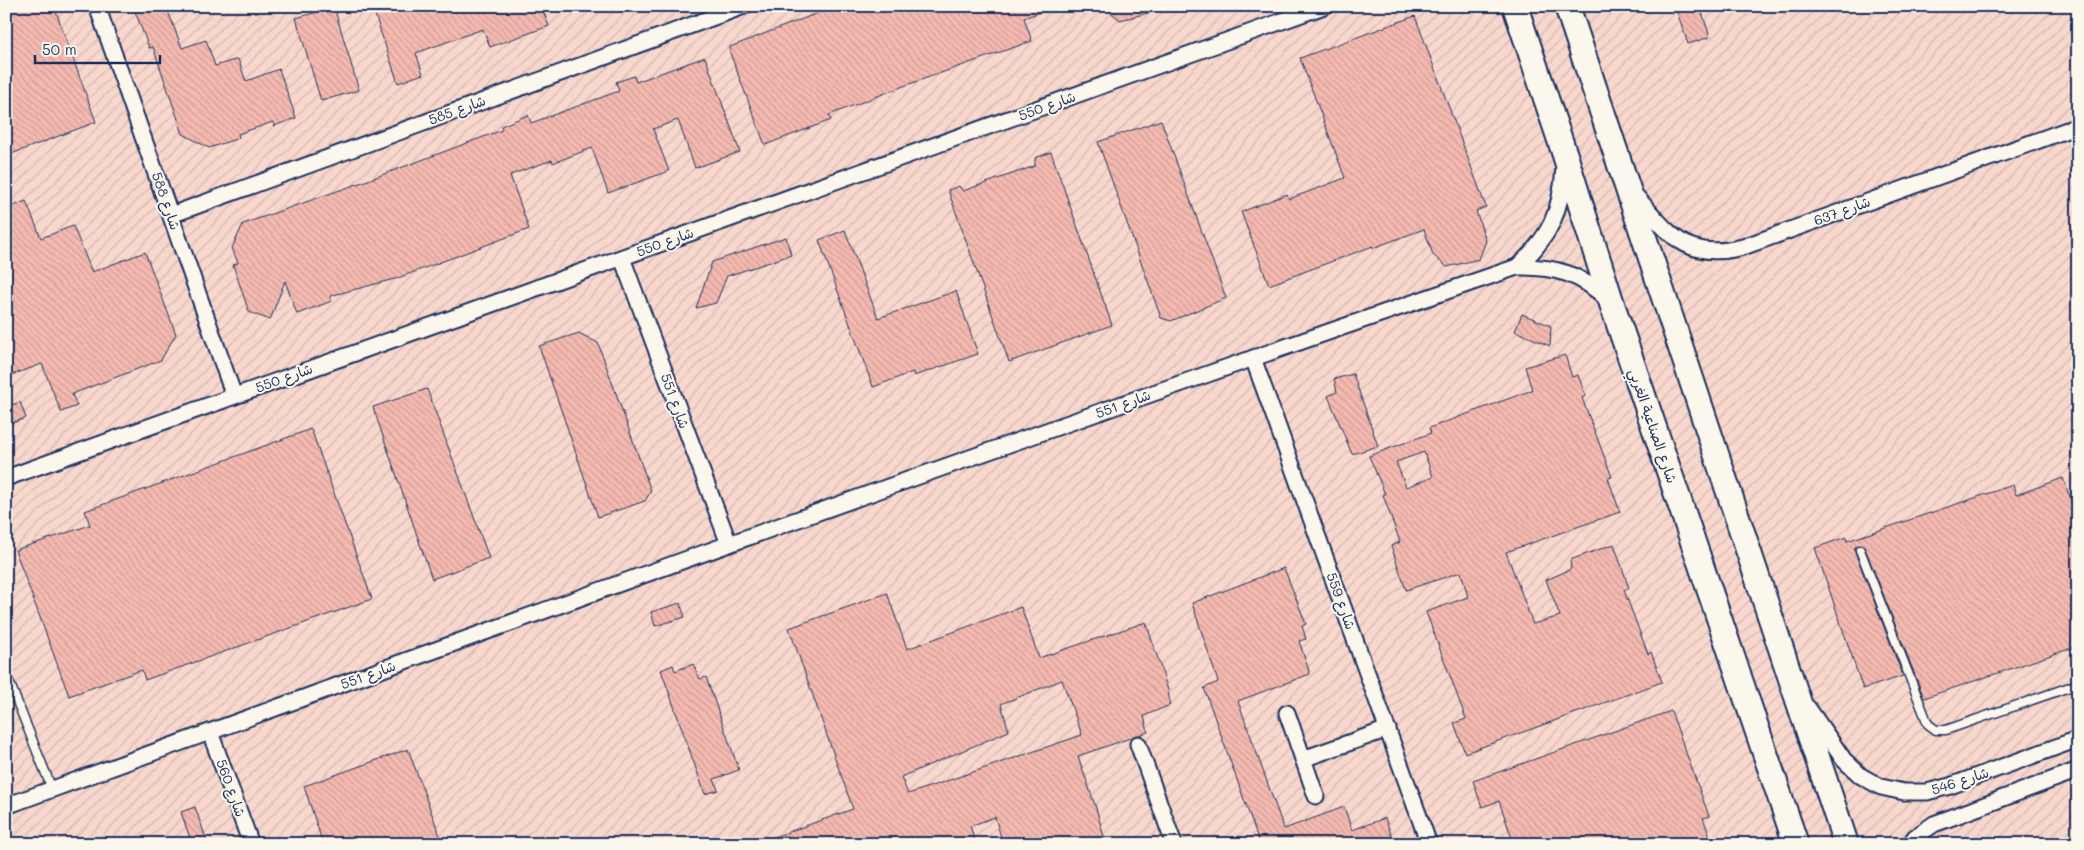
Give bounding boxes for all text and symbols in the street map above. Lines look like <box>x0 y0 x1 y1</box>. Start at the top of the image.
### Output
scale bar <box>35 32 160 64</box>
text: 50 m <box>42 39 77 59</box>
street label: شارع 550 <box>1016 86 1078 126</box>
street label: شارع 585 <box>426 90 488 130</box>
street label: شارع 588 <box>147 169 185 233</box>
street label: شارع 637 <box>1811 191 1873 231</box>
street label: شارع 550 <box>634 222 696 262</box>
street label: شارع 550 <box>253 358 315 398</box>
street label: شارع الصناعية الغربي <box>1621 366 1682 487</box>
street label: شارع 551 <box>656 371 694 431</box>
street label: شارع 551 <box>1093 385 1153 423</box>
street label: شارع 559 <box>1321 570 1361 632</box>
street label: شارع 551 <box>338 656 398 694</box>
street label: شارع 560 <box>211 756 251 820</box>
street label: شارع 546 <box>1929 762 1991 800</box>

